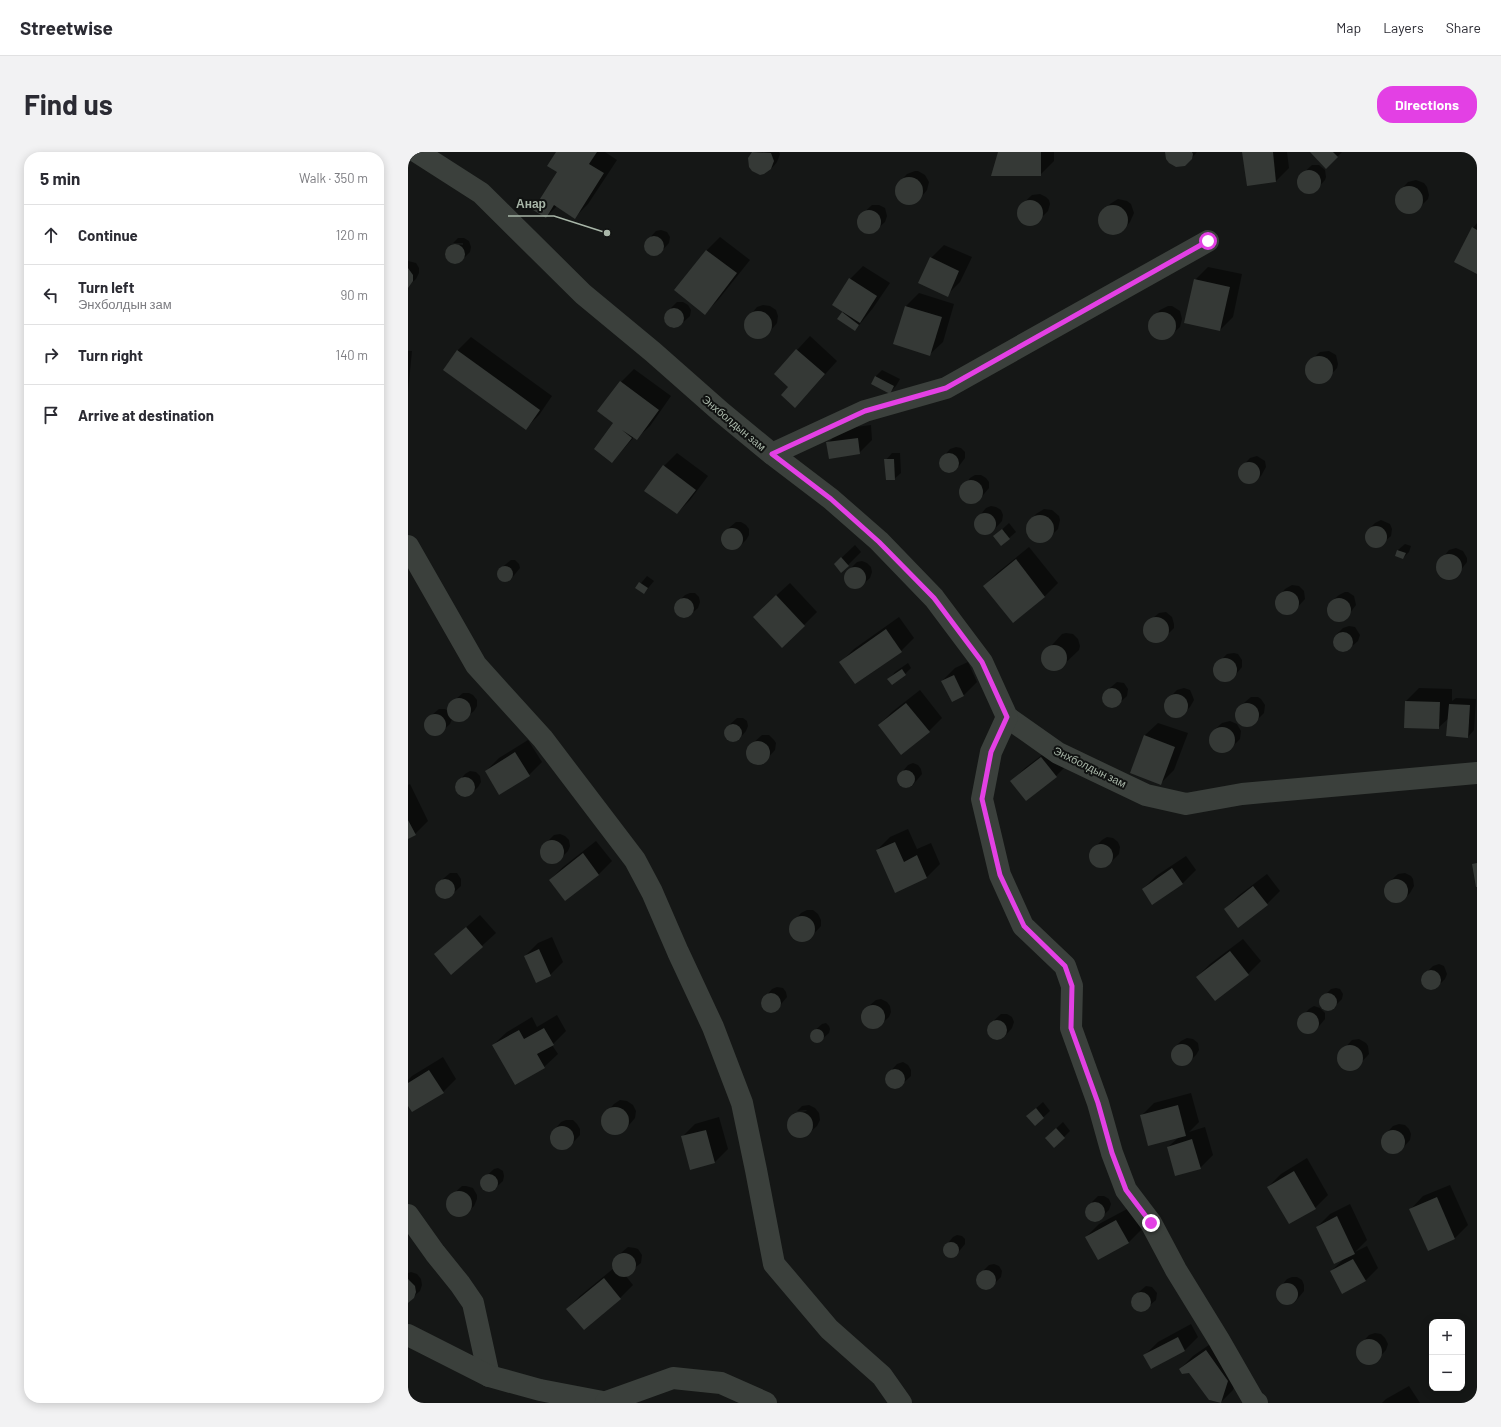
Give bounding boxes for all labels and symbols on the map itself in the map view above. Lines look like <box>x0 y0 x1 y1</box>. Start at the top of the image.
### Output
callout: Анар <box>508 192 554 216</box>
text: Анар <box>516 196 546 211</box>
route start <box>1199 232 1217 250</box>
street label: Энхболдын зам <box>700 392 769 453</box>
street label: Энхболдын зам <box>1052 743 1129 790</box>
route end <box>1142 1214 1160 1232</box>

